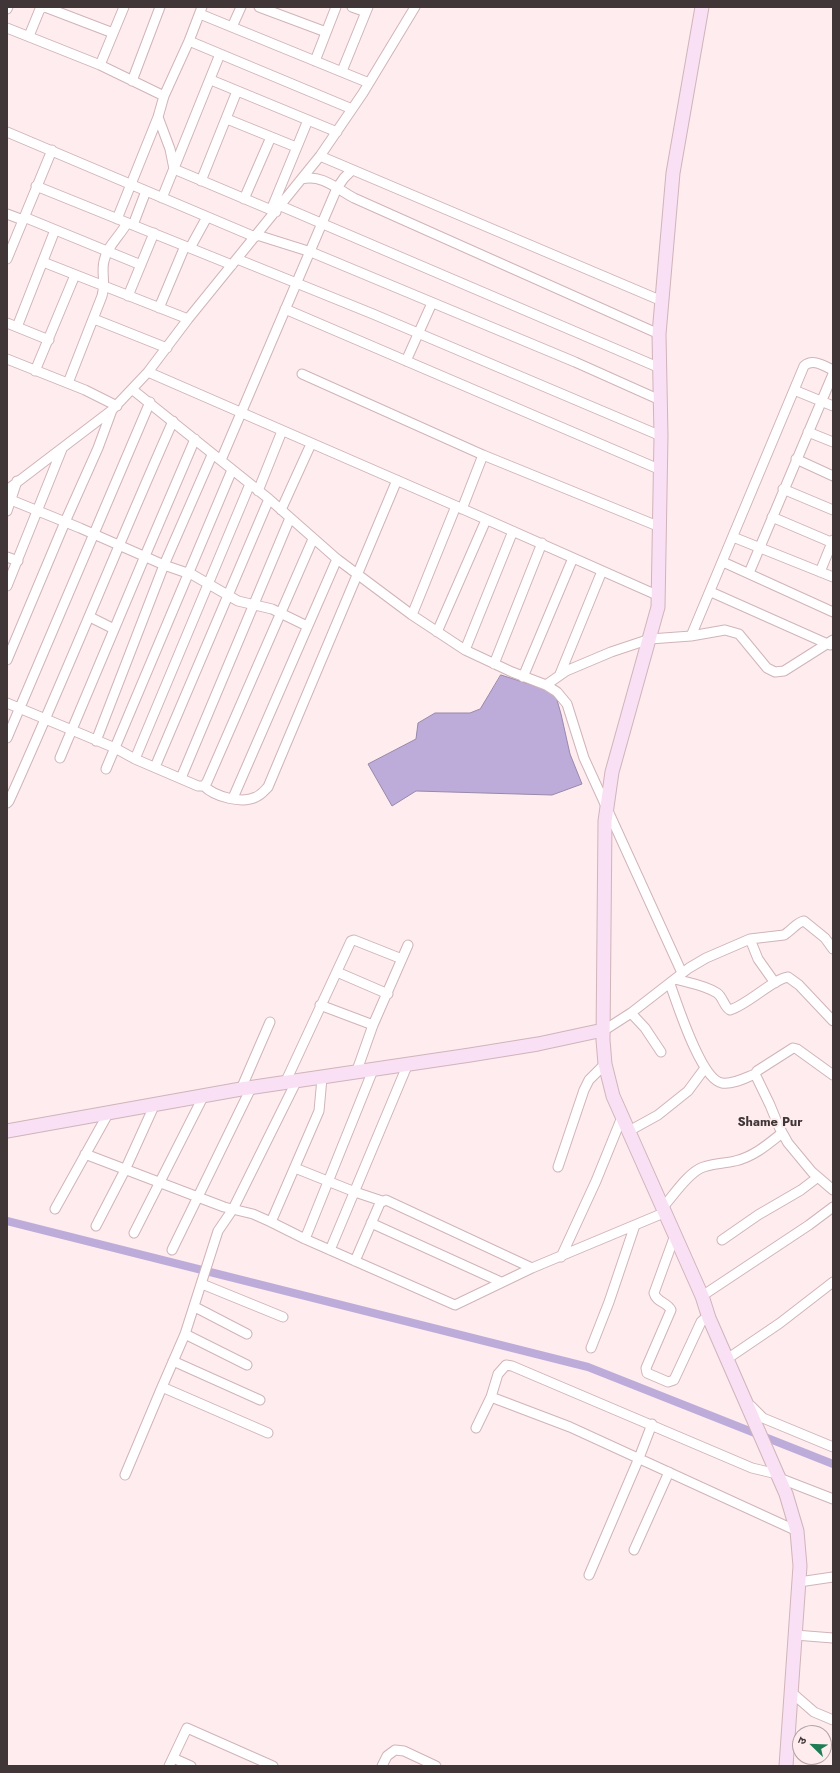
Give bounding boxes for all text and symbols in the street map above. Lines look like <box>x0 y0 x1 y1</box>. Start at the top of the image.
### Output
district label: Shame Pur <box>737 1115 803 1131</box>
north arrow <box>792 1725 832 1765</box>
text: उ <box>793 1735 810 1747</box>

